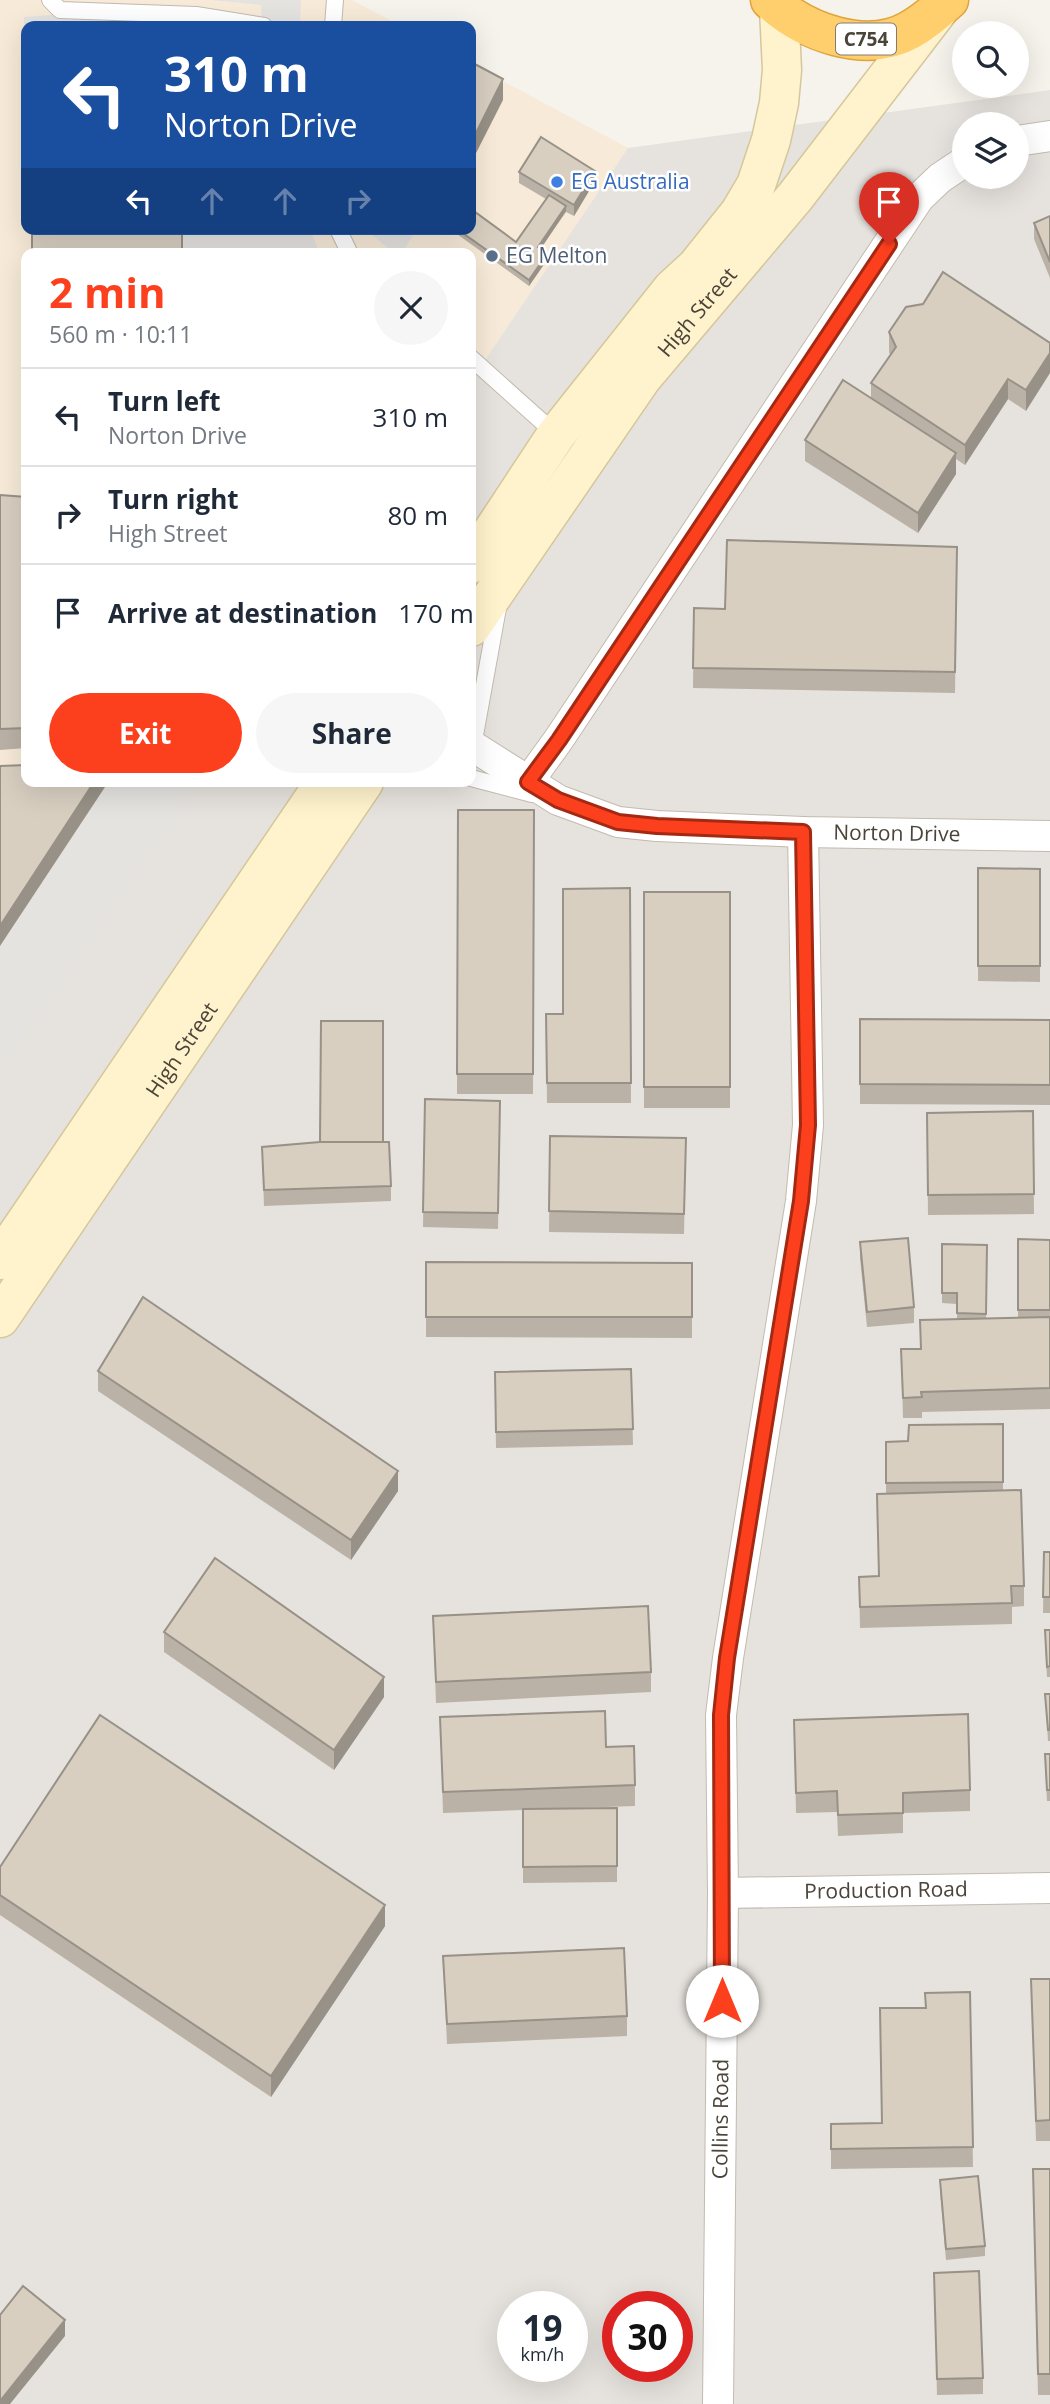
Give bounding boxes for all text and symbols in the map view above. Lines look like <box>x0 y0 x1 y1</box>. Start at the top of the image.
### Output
map controls <box>952 21 1029 189</box>
button: search <box>952 21 1029 98</box>
road number: C754 <box>836 23 896 54</box>
text: 310 m <box>164 40 309 106</box>
icon: left <box>49 49 140 140</box>
text: Norton Drive <box>164 103 357 146</box>
button: layers <box>952 112 1029 189</box>
place label: EG Australia <box>571 167 690 195</box>
pin <box>859 172 919 244</box>
marker: EG Australia <box>549 174 565 190</box>
icon: left <box>120 182 158 220</box>
icon: ahead <box>193 182 231 220</box>
icon: ahead <box>266 182 304 220</box>
icon: right <box>339 182 377 220</box>
icon: arrive <box>870 183 908 221</box>
place label: EG Melton <box>506 241 607 269</box>
marker: EG Melton <box>484 248 500 264</box>
street label: High Street <box>651 261 743 362</box>
text: 2 min <box>49 263 166 320</box>
button: close <box>374 271 448 345</box>
text: 560 m · 10:11 <box>49 318 192 350</box>
text: Turn left <box>108 383 220 419</box>
icon: left <box>49 398 87 436</box>
text: 310 m <box>373 399 448 435</box>
text: Norton Drive <box>108 419 247 451</box>
text: Turn right <box>108 481 239 517</box>
icon: right <box>49 496 87 534</box>
text: 80 m <box>387 497 448 533</box>
text: High Street <box>108 517 228 549</box>
icon: arrive <box>49 594 87 632</box>
text: Arrive at destination <box>108 595 377 631</box>
text: 170 m <box>398 595 474 631</box>
button: Exit <box>49 693 242 773</box>
button: Share <box>256 693 448 773</box>
street label: Norton Drive <box>833 817 961 848</box>
street label: High Street <box>139 996 223 1102</box>
street label: Production Road <box>804 1874 968 1905</box>
position arrow <box>685 1964 759 2038</box>
street label: Collins Road <box>705 2059 734 2179</box>
speed limit sign: 30 <box>602 2291 693 2382</box>
text: 19 <box>522 2304 563 2351</box>
text: km/h <box>521 2342 564 2366</box>

